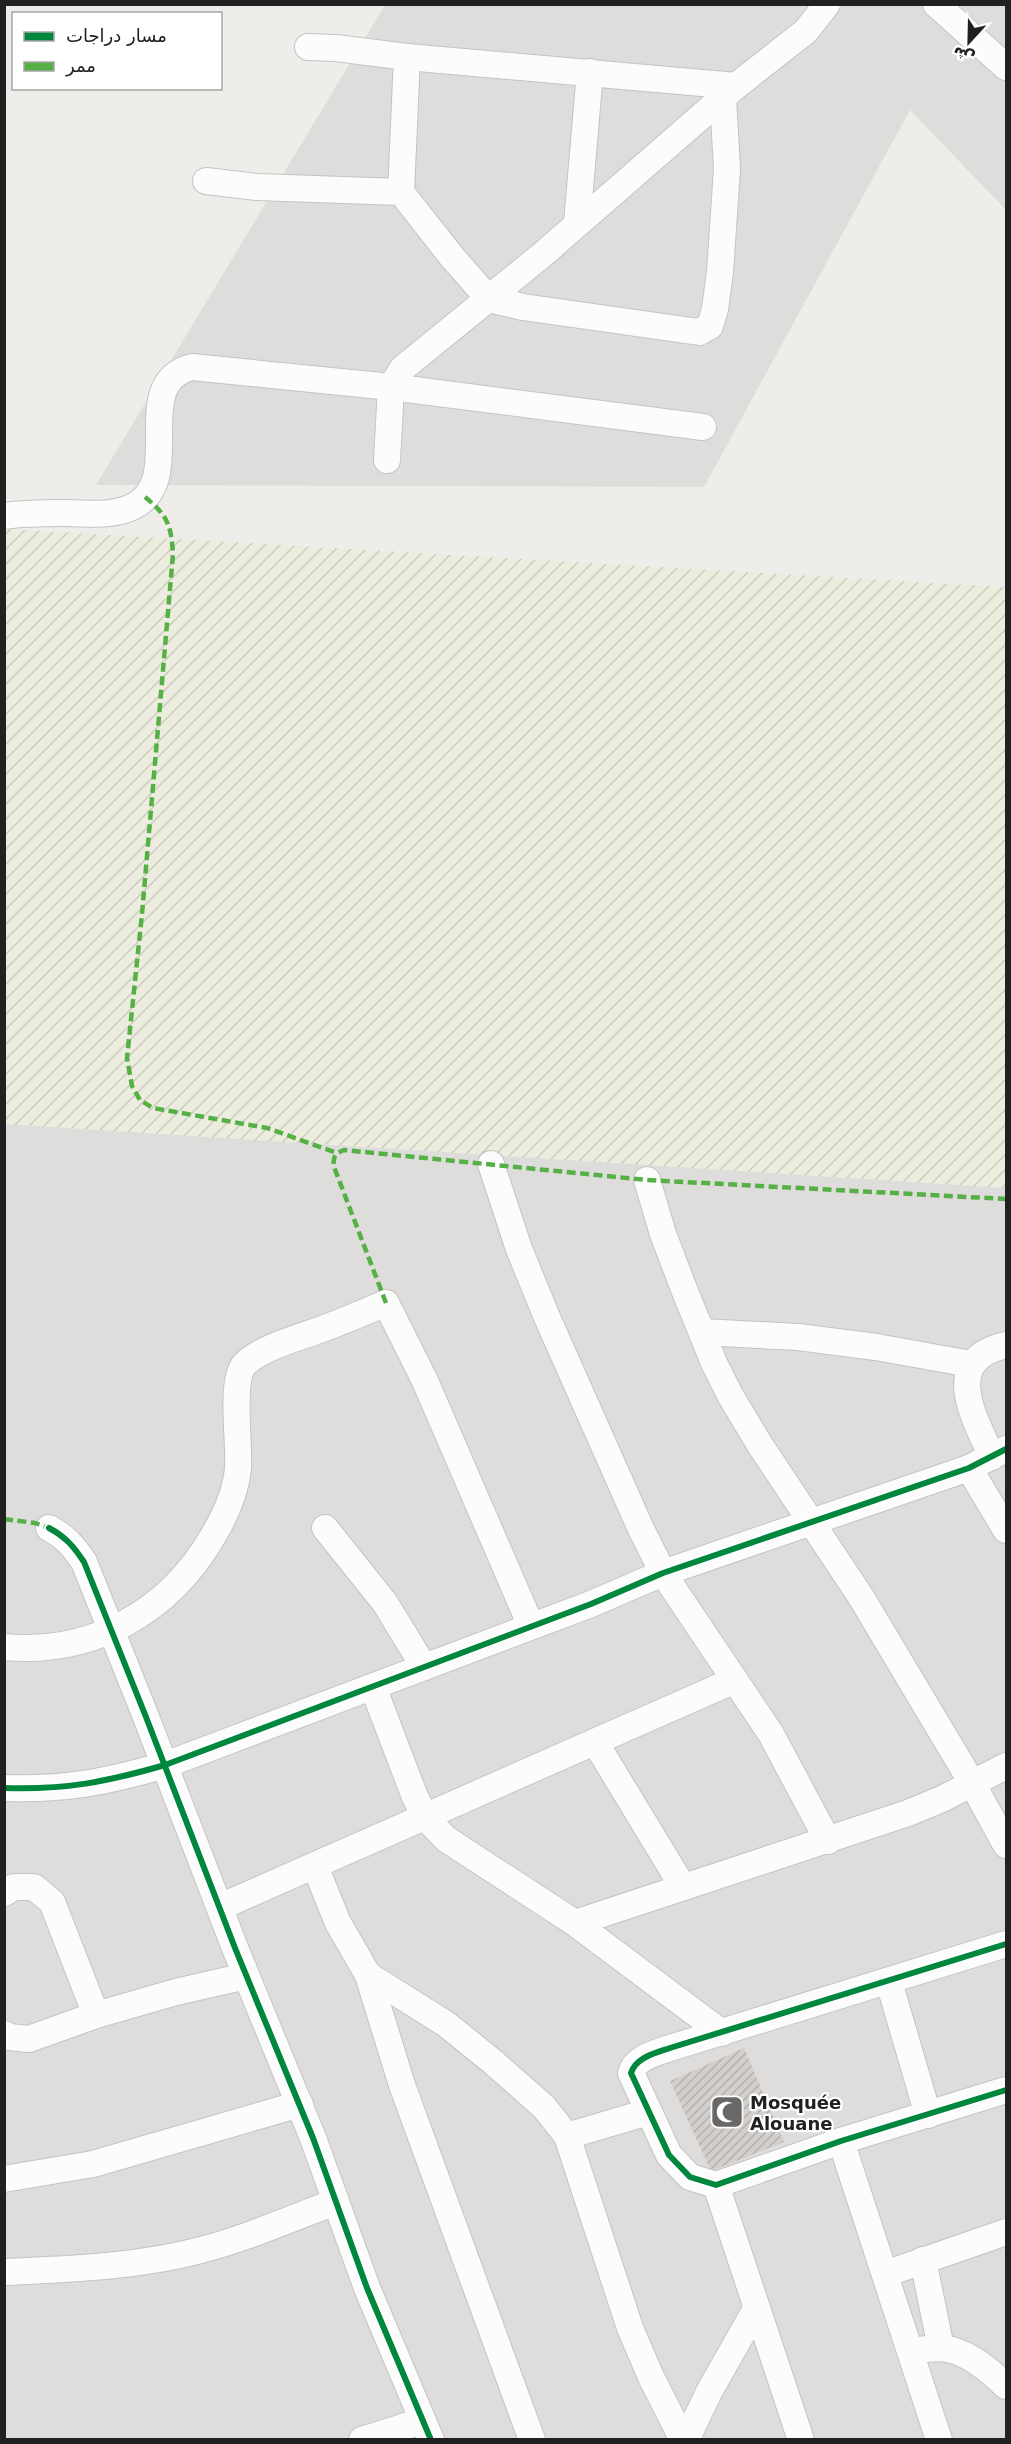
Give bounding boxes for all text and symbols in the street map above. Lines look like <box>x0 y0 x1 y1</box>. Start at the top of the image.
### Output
legend <box>12 12 222 90</box>
north arrow <box>939 12 999 72</box>
text: مسار دراجات <box>66 25 167 46</box>
text: ش <box>950 43 977 68</box>
text: ممر <box>65 55 96 77</box>
place label: Mosquée Alouane <box>750 2092 841 2134</box>
mosque icon: Mosquée Alouane <box>709 2094 745 2130</box>

